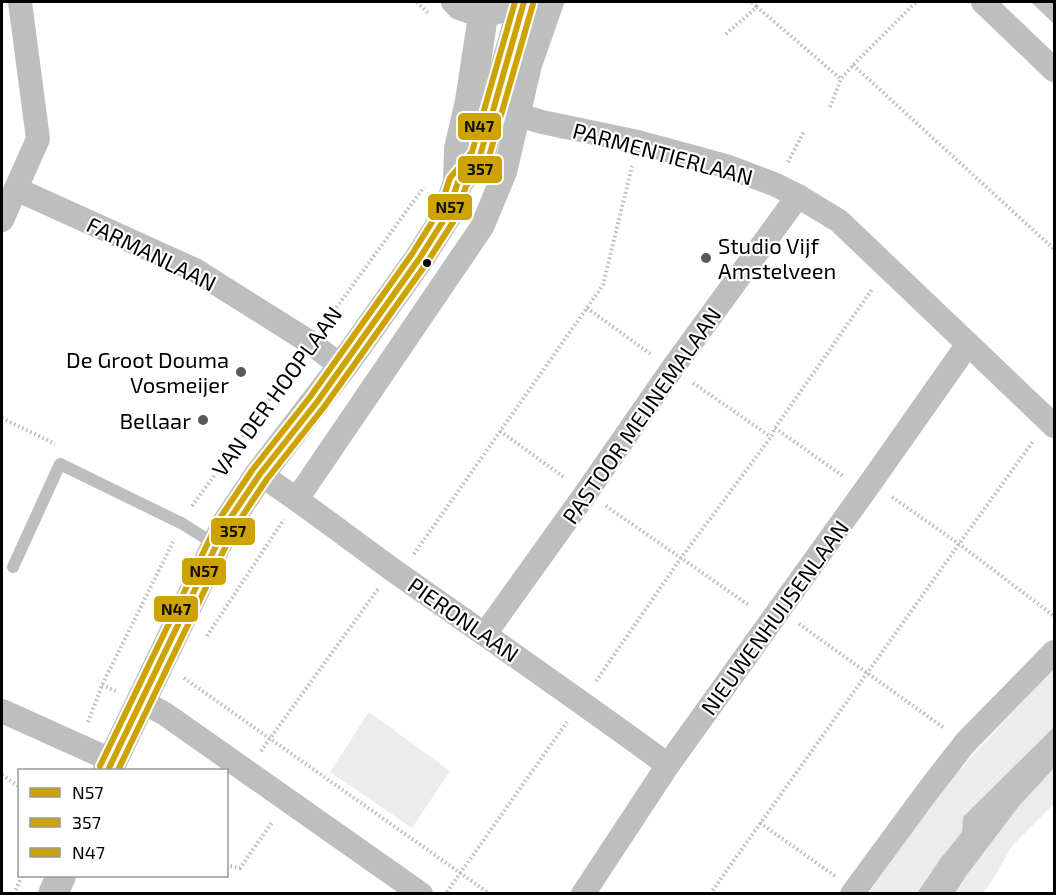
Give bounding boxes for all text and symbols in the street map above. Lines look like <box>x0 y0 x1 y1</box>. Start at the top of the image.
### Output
line badge: N47 <box>457 112 502 141</box>
text: N47 <box>464 116 495 135</box>
street label: PARMENTIERLAAN <box>570 116 756 190</box>
line badge: 357 <box>457 155 503 184</box>
text: 357 <box>467 159 494 178</box>
line badge: N57 <box>427 193 473 221</box>
text: N57 <box>436 197 465 216</box>
street label: FARMANLAAN <box>83 210 221 296</box>
place label: Studio Vijf Amstelveen <box>718 232 836 283</box>
marker: Studio Vijf Amstelveen <box>699 251 713 265</box>
unlabelled marker <box>421 257 433 269</box>
street label: VAN DER HOOPLAAN <box>206 301 346 481</box>
street label: PASTOOR MEIJNEMALAAN <box>556 302 726 528</box>
place label: De Groot Douma Vosmeijer <box>66 346 229 398</box>
marker: De Groot Douma Vosmeijer <box>234 365 248 379</box>
place label: Bellaar <box>119 407 191 433</box>
marker: Bellaar <box>196 413 210 427</box>
street label: NIEUWENHUIJSENLAAN <box>695 515 853 719</box>
line badge: 357 <box>210 517 256 546</box>
text: 357 <box>220 521 247 540</box>
line badge: N57 <box>181 557 227 586</box>
text: N57 <box>190 561 219 580</box>
street label: PIERONLAAN <box>404 571 524 667</box>
line badge: N47 <box>153 595 199 623</box>
text: N47 <box>161 599 192 618</box>
legend <box>18 769 228 877</box>
text: N57 <box>72 781 104 803</box>
text: 357 <box>72 811 101 833</box>
text: N47 <box>72 841 105 863</box>

